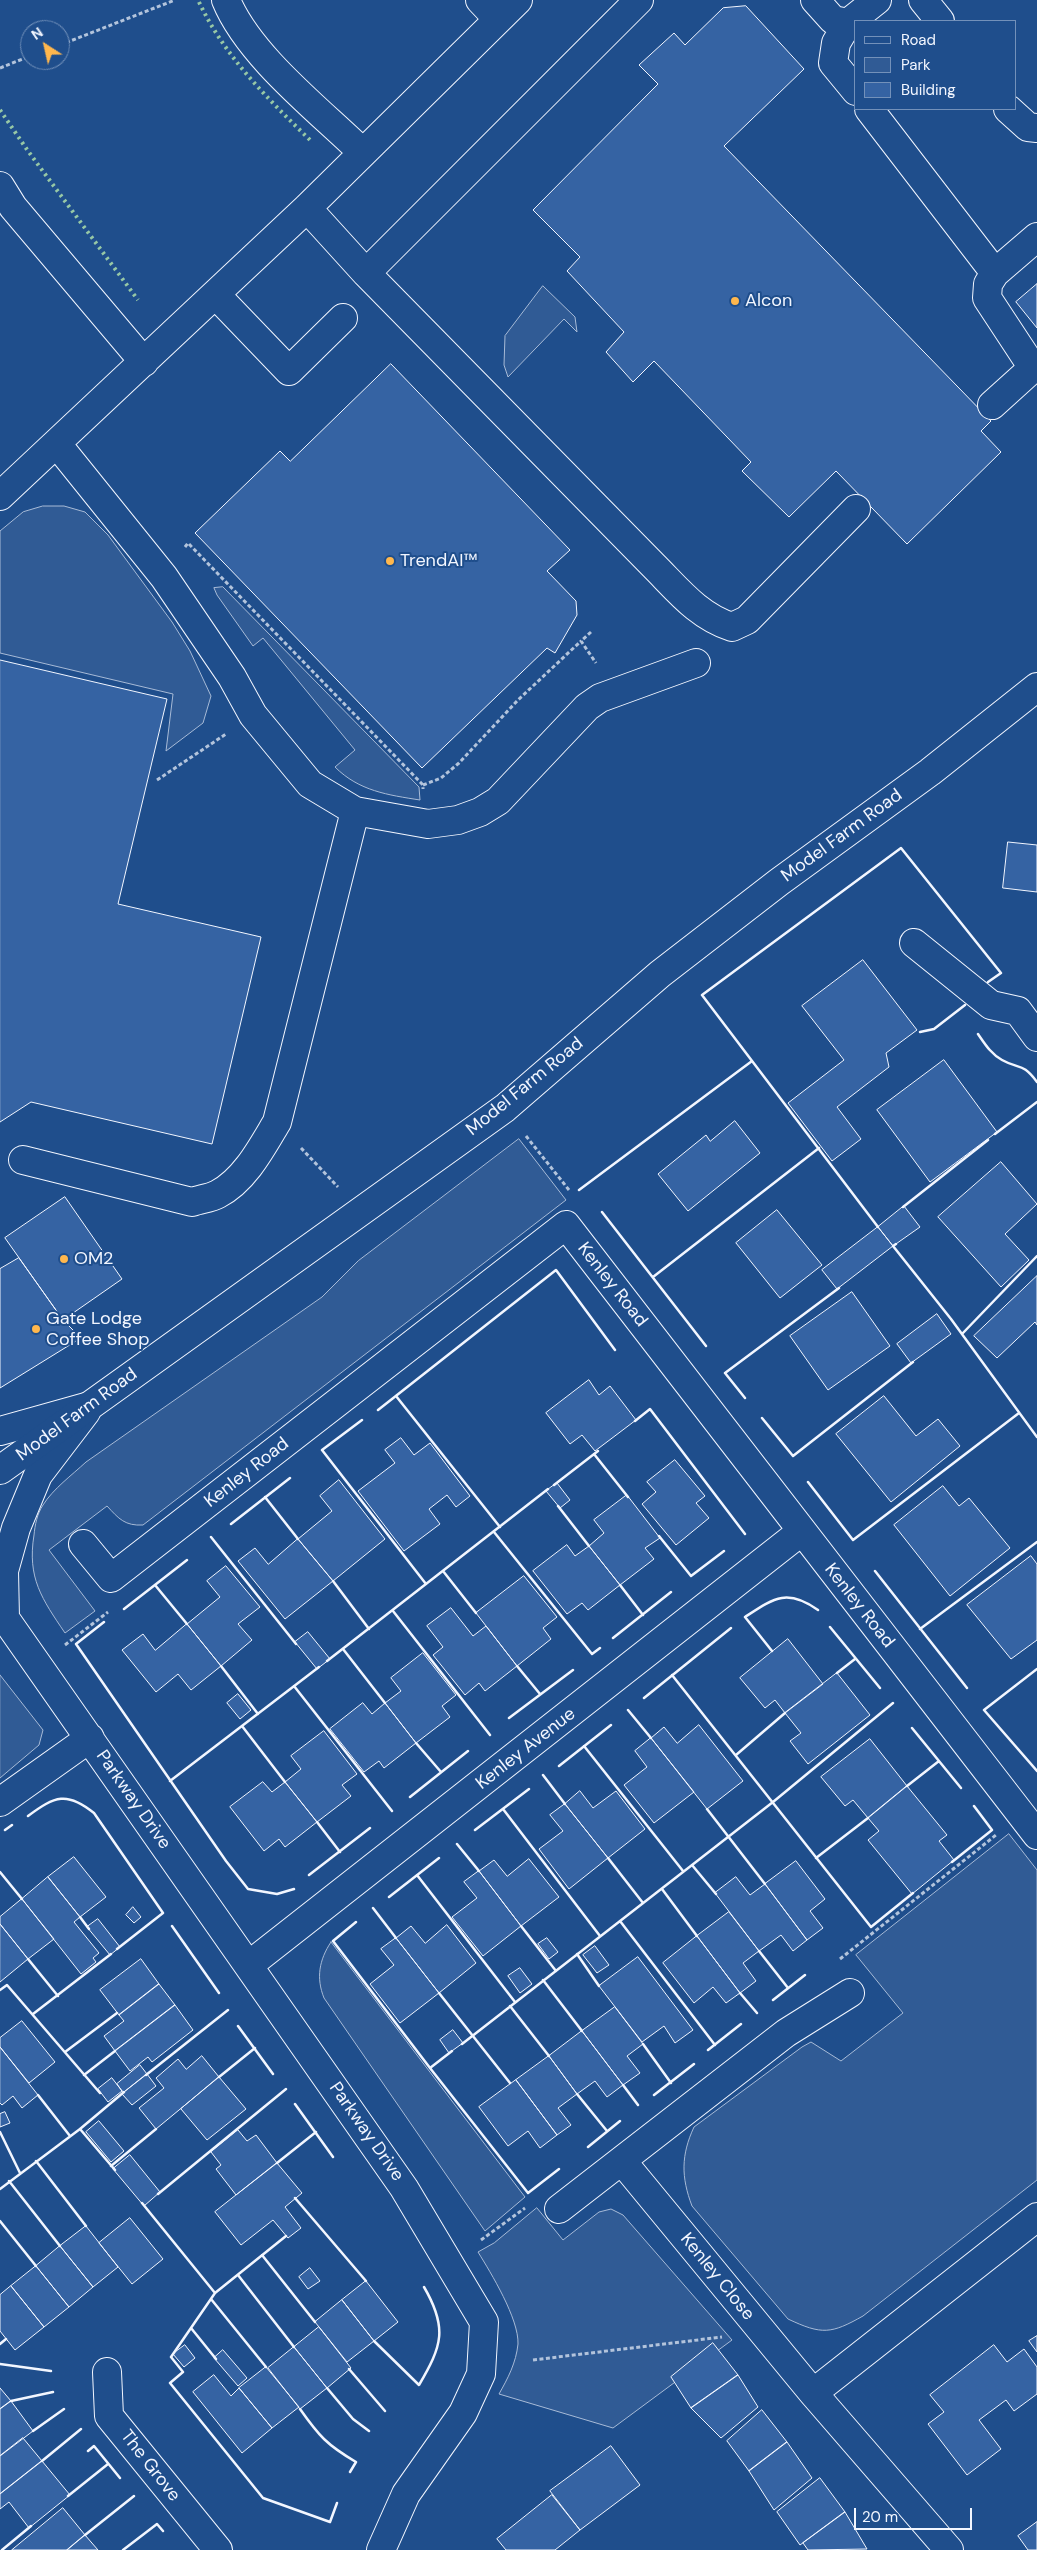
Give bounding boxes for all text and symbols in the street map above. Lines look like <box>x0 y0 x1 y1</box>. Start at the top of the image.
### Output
north arrow <box>20 20 70 70</box>
legend <box>854 20 1017 110</box>
text: N <box>28 23 46 44</box>
text: Road <box>901 30 936 50</box>
text: Park <box>901 55 931 75</box>
text: Building <box>901 80 956 100</box>
place label: Alcon <box>745 290 792 312</box>
marker: Alcon <box>729 295 741 307</box>
place label: TrendAI™ <box>400 550 477 572</box>
marker: TrendAI™ <box>384 555 396 567</box>
street label: Model Farm Road <box>777 785 907 887</box>
street label: Model Farm Road <box>462 1033 588 1141</box>
street label: Kenley Road <box>572 1239 652 1331</box>
place label: OM2 <box>74 1248 113 1270</box>
marker: OM2 <box>58 1253 70 1265</box>
place label: Gate Lodge Coffee Shop <box>46 1308 149 1350</box>
marker: Gate Lodge Coffee Shop <box>30 1323 42 1335</box>
street label: Model Farm Road <box>12 1364 142 1466</box>
street label: Kenley Road <box>201 1433 293 1513</box>
street label: Kenley Road <box>819 1560 899 1652</box>
street label: Kenley Avenue <box>472 1703 580 1795</box>
street label: Parkway Drive <box>91 1746 175 1854</box>
street label: Parkway Drive <box>324 2078 408 2186</box>
street label: Kenley Close <box>675 2229 759 2325</box>
street label: The Grove <box>115 2426 185 2506</box>
scale bar <box>857 2498 974 2530</box>
text: 20 m <box>862 2507 898 2527</box>

